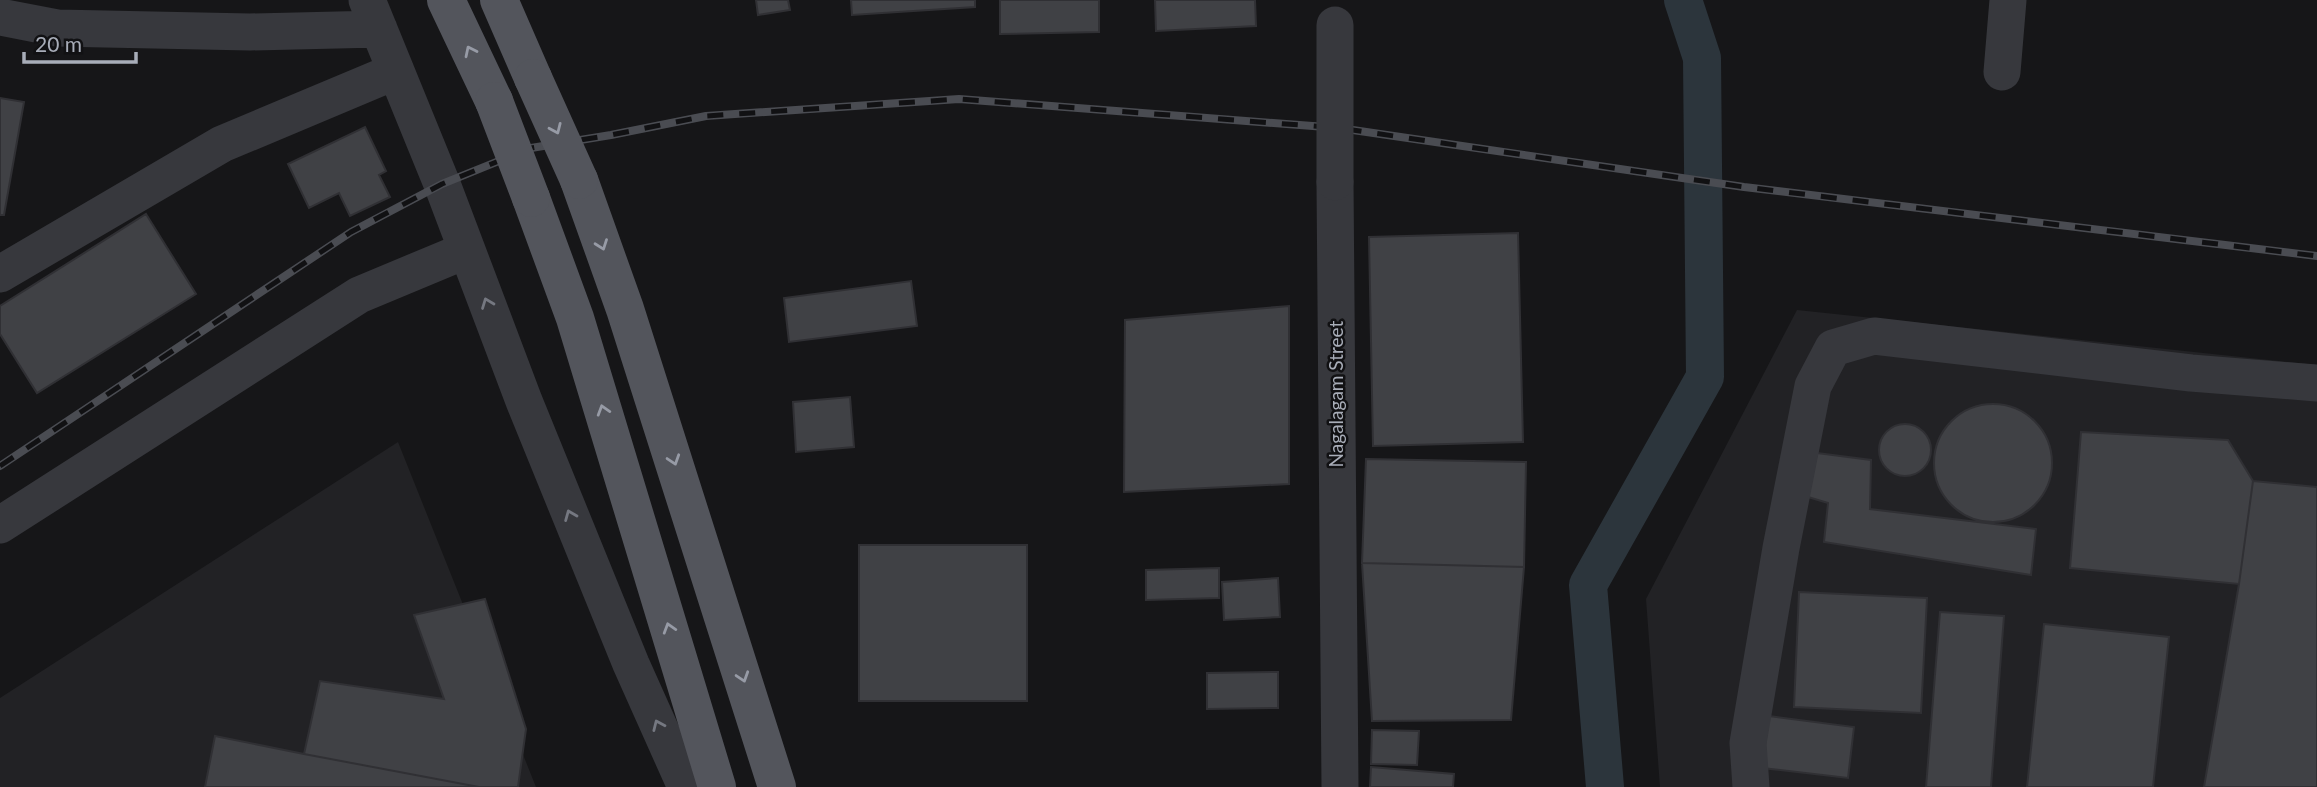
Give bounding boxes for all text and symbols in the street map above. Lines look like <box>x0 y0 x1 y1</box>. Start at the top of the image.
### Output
scale bar <box>24 21 136 65</box>
text: 20 m <box>35 31 82 56</box>
one-way arrow <box>464 46 478 58</box>
one-way arrow <box>548 122 562 134</box>
one-way arrow <box>594 238 608 250</box>
one-way arrow <box>481 297 495 310</box>
street label: Nagalagam Street <box>1324 320 1347 467</box>
one-way arrow <box>596 404 611 416</box>
one-way arrow <box>665 454 680 466</box>
one-way arrow <box>565 509 579 521</box>
one-way arrow <box>662 622 677 634</box>
one-way arrow <box>735 670 749 683</box>
one-way arrow <box>652 719 666 732</box>

